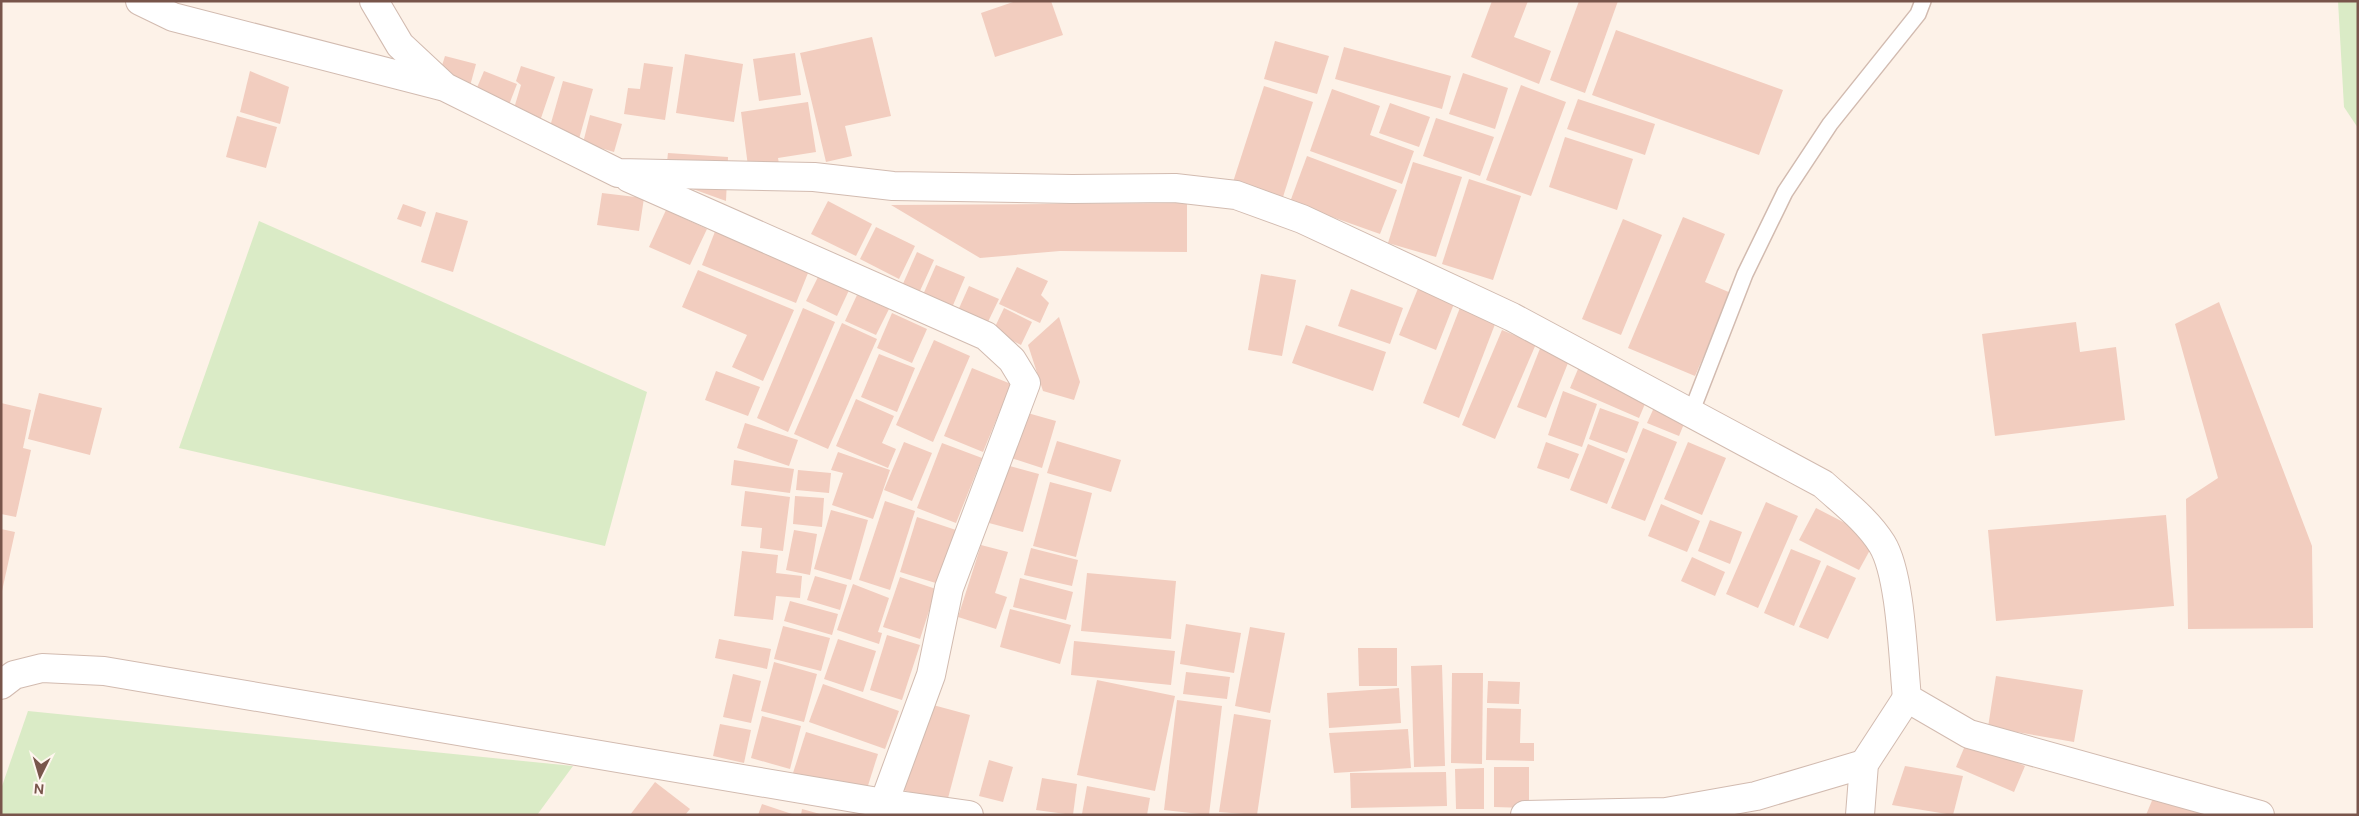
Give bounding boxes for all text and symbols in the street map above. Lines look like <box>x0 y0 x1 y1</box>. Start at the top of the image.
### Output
north arrow <box>15 751 65 801</box>
text: N <box>33 780 45 798</box>

